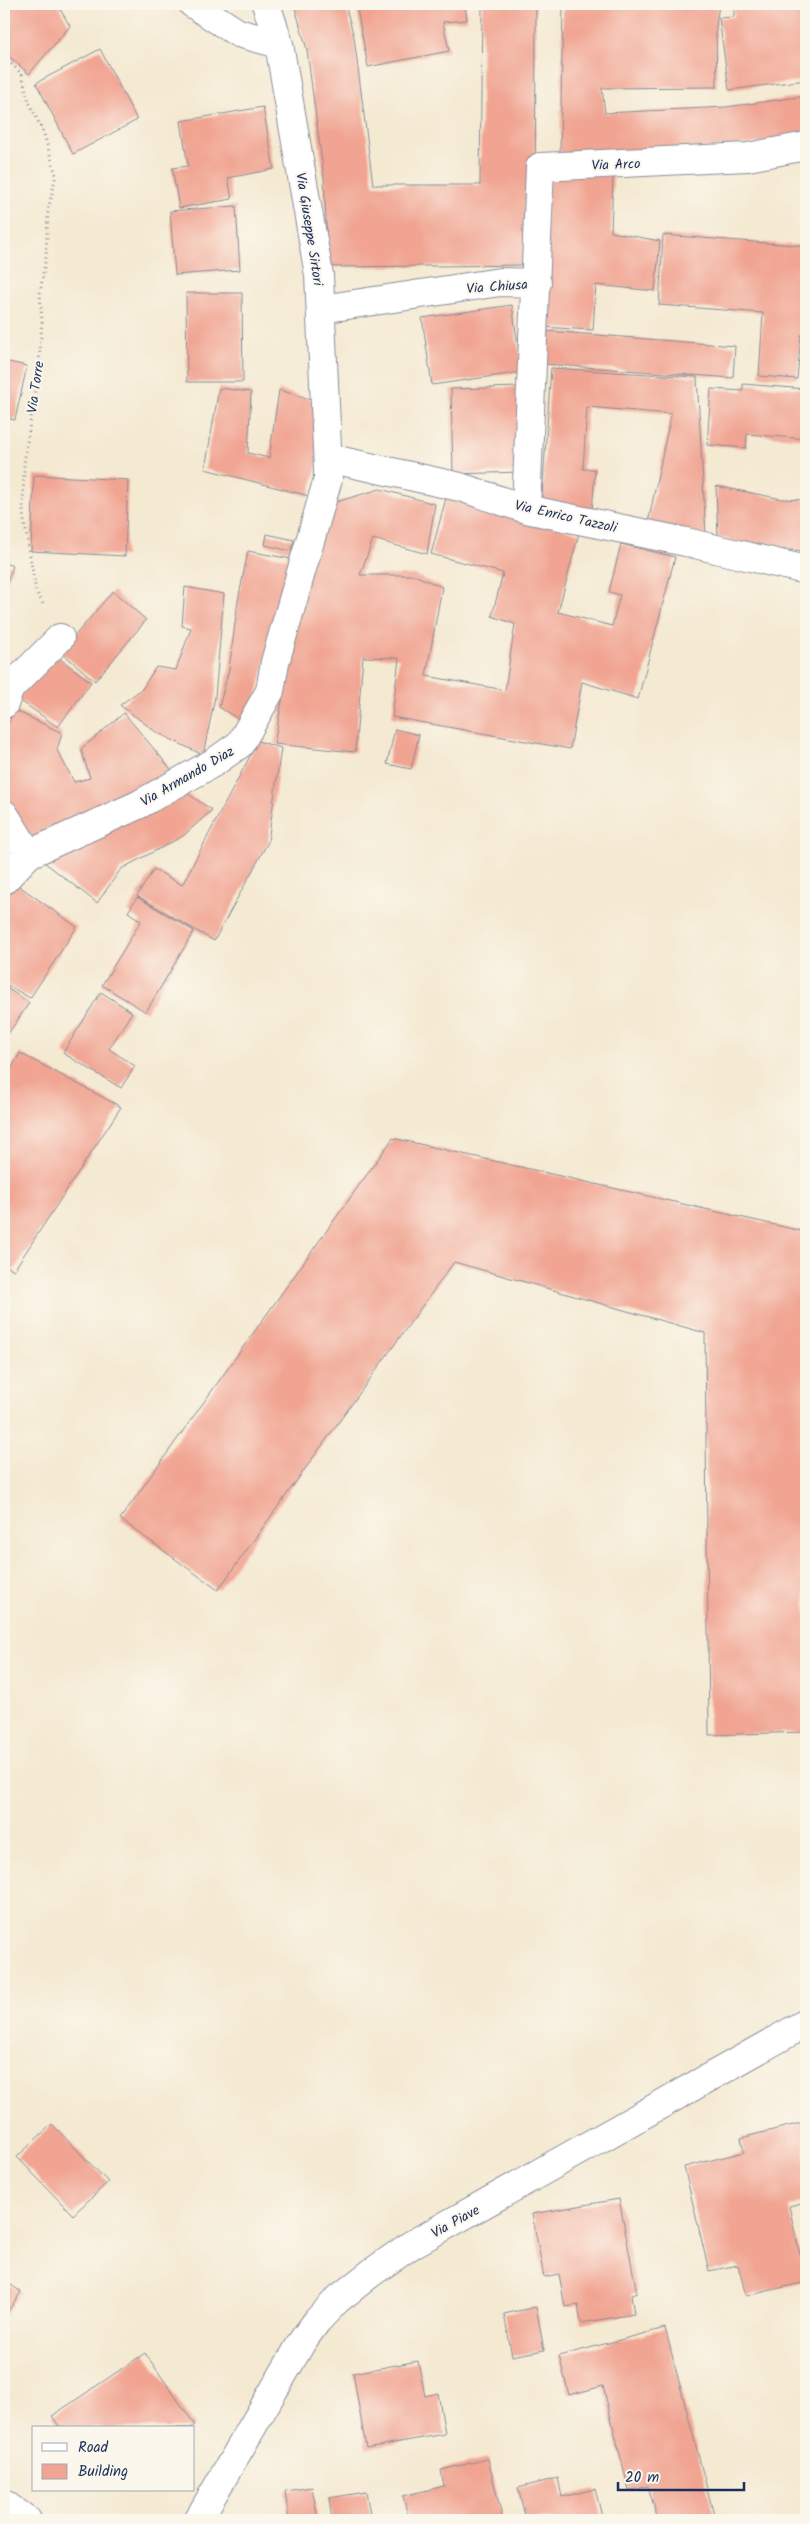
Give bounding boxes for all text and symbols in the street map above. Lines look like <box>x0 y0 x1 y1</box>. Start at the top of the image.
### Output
street label: Via Arco <box>591 153 641 177</box>
street label: Via Giuseppe Sirtori <box>289 171 329 288</box>
street label: Via Chiusa <box>466 274 528 300</box>
street label: Via Torre <box>21 359 51 415</box>
street label: Via Enrico Tazzoli <box>513 495 620 540</box>
street label: Via Armando Diaz <box>136 741 239 813</box>
street label: Via Piave <box>427 2199 484 2244</box>
legend <box>32 2426 195 2492</box>
text: Road <box>78 2436 109 2460</box>
scale bar <box>618 2459 744 2491</box>
text: Building <box>78 2460 128 2484</box>
text: 20 m <box>625 2466 659 2490</box>

